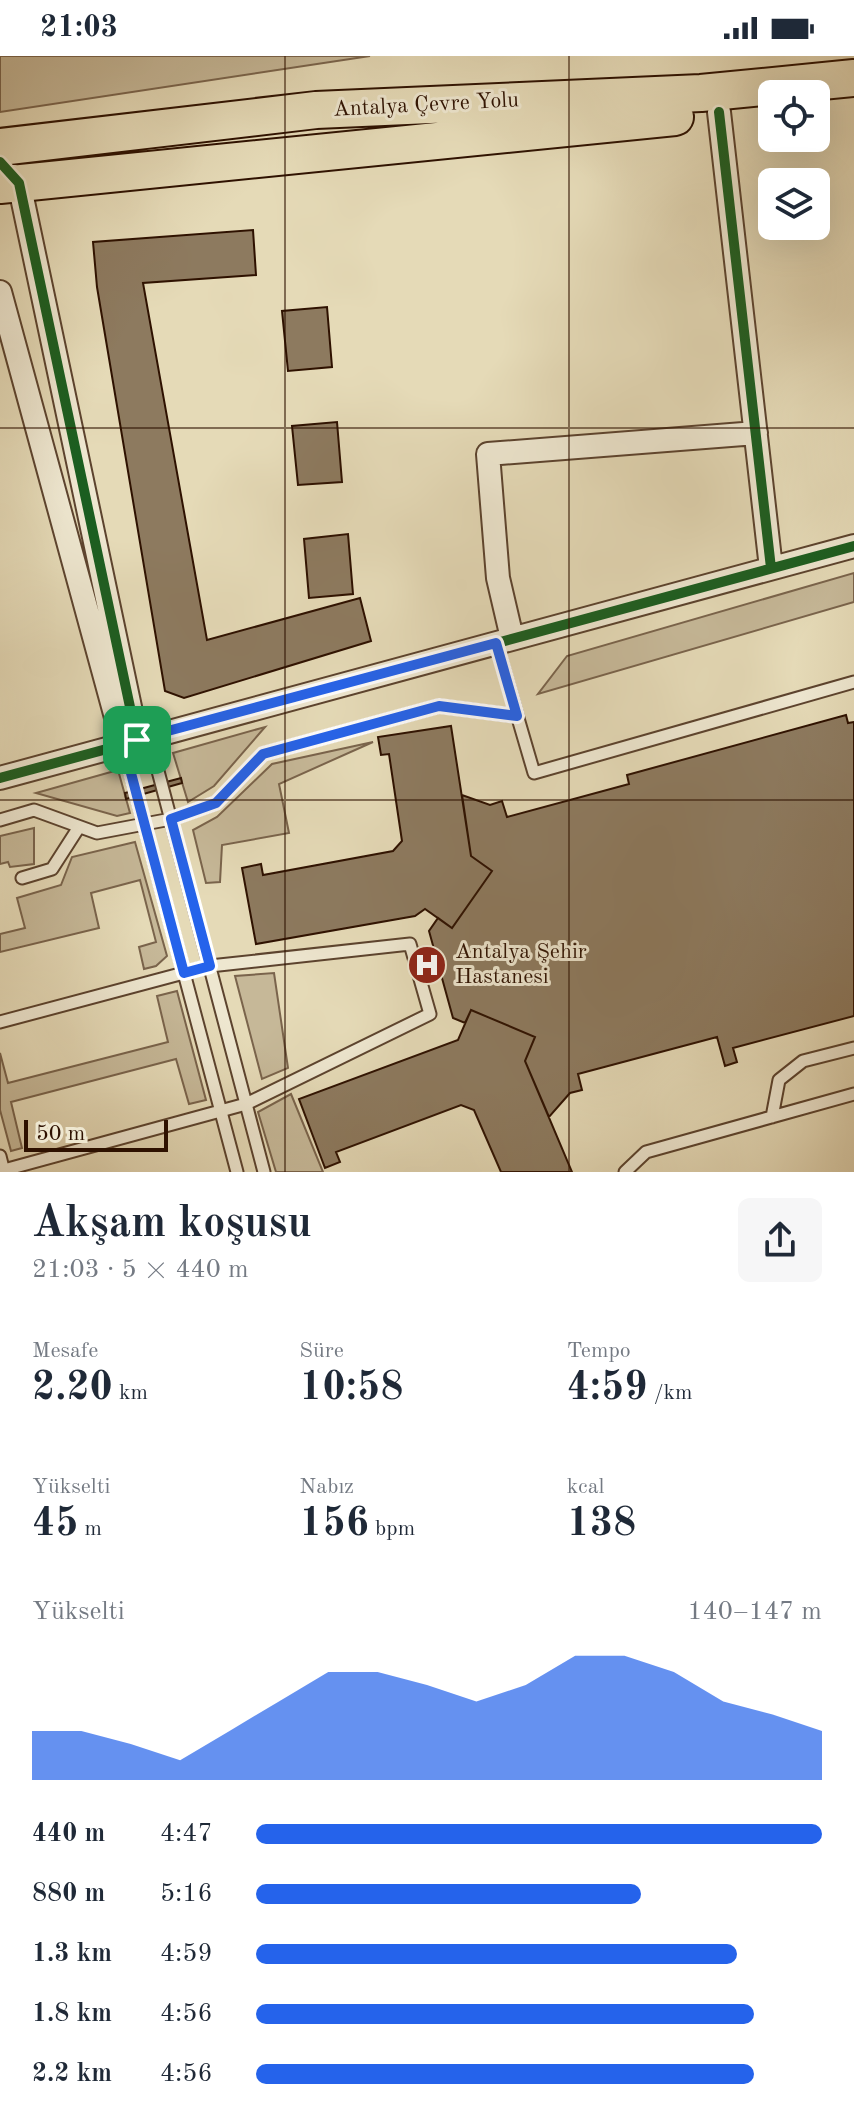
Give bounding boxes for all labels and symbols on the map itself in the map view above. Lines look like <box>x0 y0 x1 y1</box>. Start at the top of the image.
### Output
street label: Antalya Çevre Yolu <box>333 89 520 121</box>
pin <box>103 706 171 774</box>
place label: Antalya Şehir Hastanesi <box>455 941 587 988</box>
hospital icon: Antalya Şehir Hastanesi <box>406 944 448 986</box>
scale bar <box>24 1116 168 1152</box>

